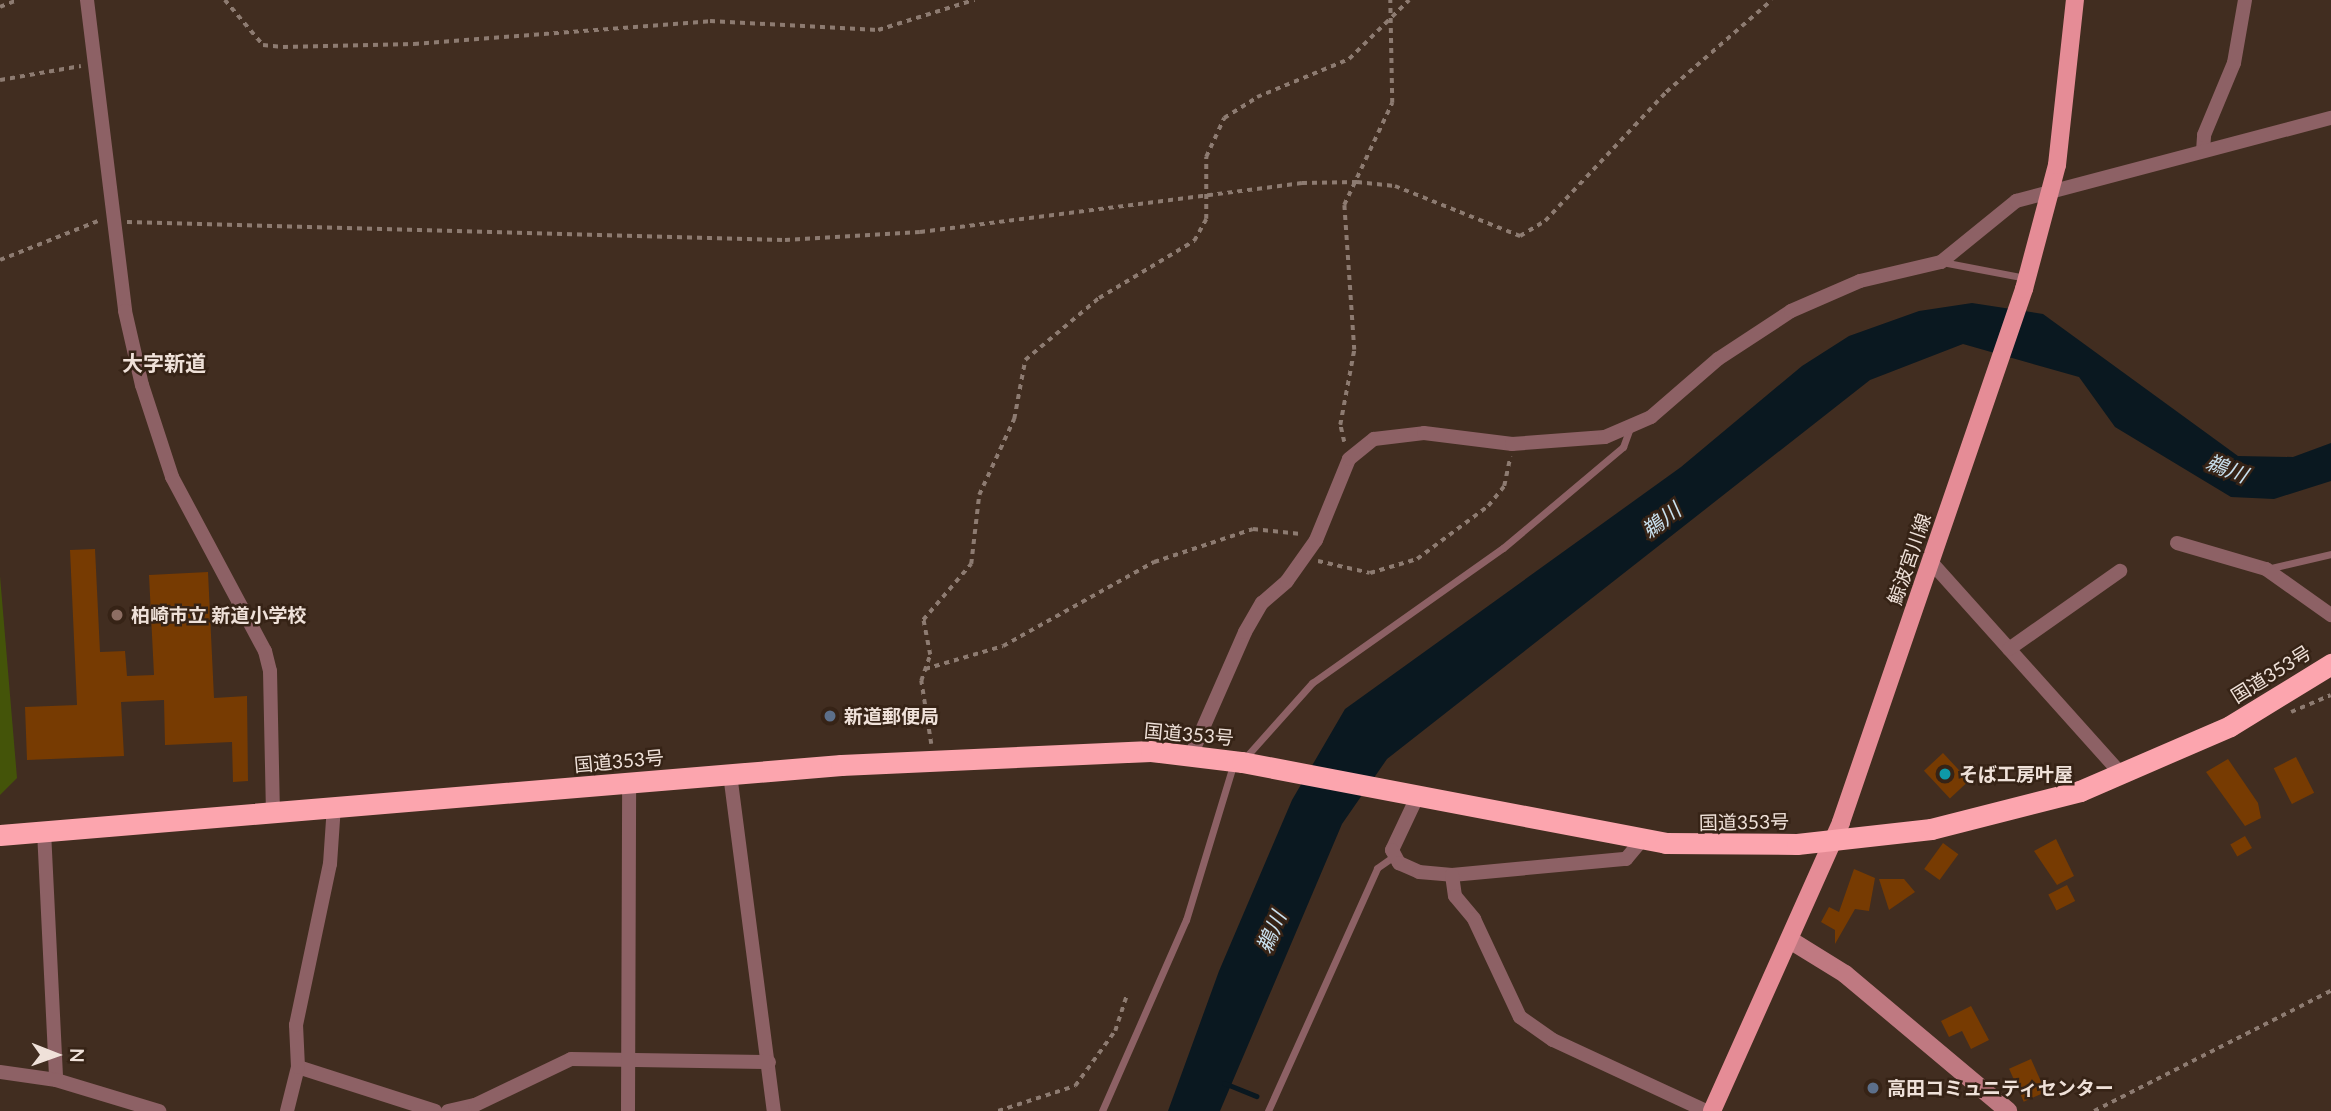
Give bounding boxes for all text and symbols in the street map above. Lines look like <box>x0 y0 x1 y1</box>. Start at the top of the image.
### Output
district label: 大字新道 <box>122 350 206 376</box>
water label: 鵜川 <box>2203 449 2251 487</box>
water label: 鵜川 <box>1637 497 1685 543</box>
street label: 鯨波宮川線 <box>1883 510 1935 608</box>
place label: 柏崎市立 新道小学校 <box>131 604 307 626</box>
marker: 柏崎市立 新道小学校 <box>109 607 125 623</box>
street label: 国道353号 <box>2227 640 2315 708</box>
place label: 新道郵便局 <box>844 705 939 727</box>
marker: 新道郵便局 <box>822 708 838 724</box>
street label: 国道353号 <box>1143 719 1235 749</box>
street label: 国道353号 <box>573 746 665 776</box>
place label: そば工房叶屋 <box>1959 763 2073 785</box>
marker: そば工房叶屋 <box>1937 766 1953 782</box>
street label: 国道353号 <box>1699 810 1789 834</box>
water label: 鵜川 <box>1251 908 1291 956</box>
north arrow <box>21 1020 91 1090</box>
text: N <box>66 1048 89 1063</box>
place label: 高田コミュニティセンター <box>1887 1077 2115 1099</box>
marker: 高田コミュニティセンター <box>1865 1080 1881 1096</box>

